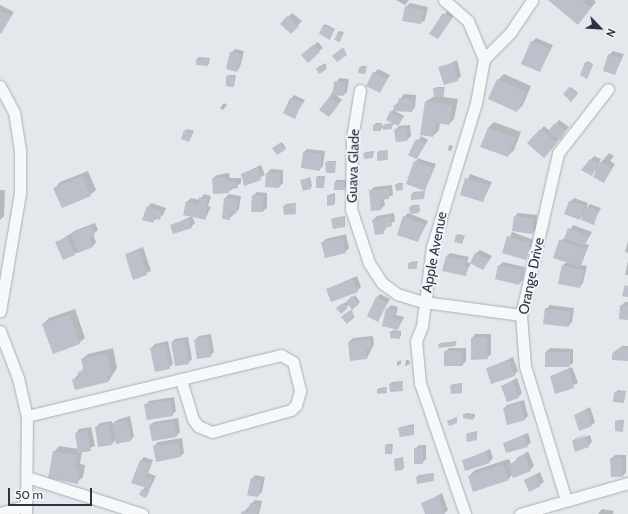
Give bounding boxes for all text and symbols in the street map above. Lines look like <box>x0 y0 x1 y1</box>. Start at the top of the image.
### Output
north arrow <box>580 8 620 48</box>
text: N <box>603 27 619 40</box>
street label: Guava Glade <box>343 129 363 203</box>
street label: Apple Avenue <box>418 210 450 294</box>
street label: Orange Drive <box>515 236 547 316</box>
scale bar <box>10 480 94 506</box>
text: 50 m <box>15 487 43 502</box>

